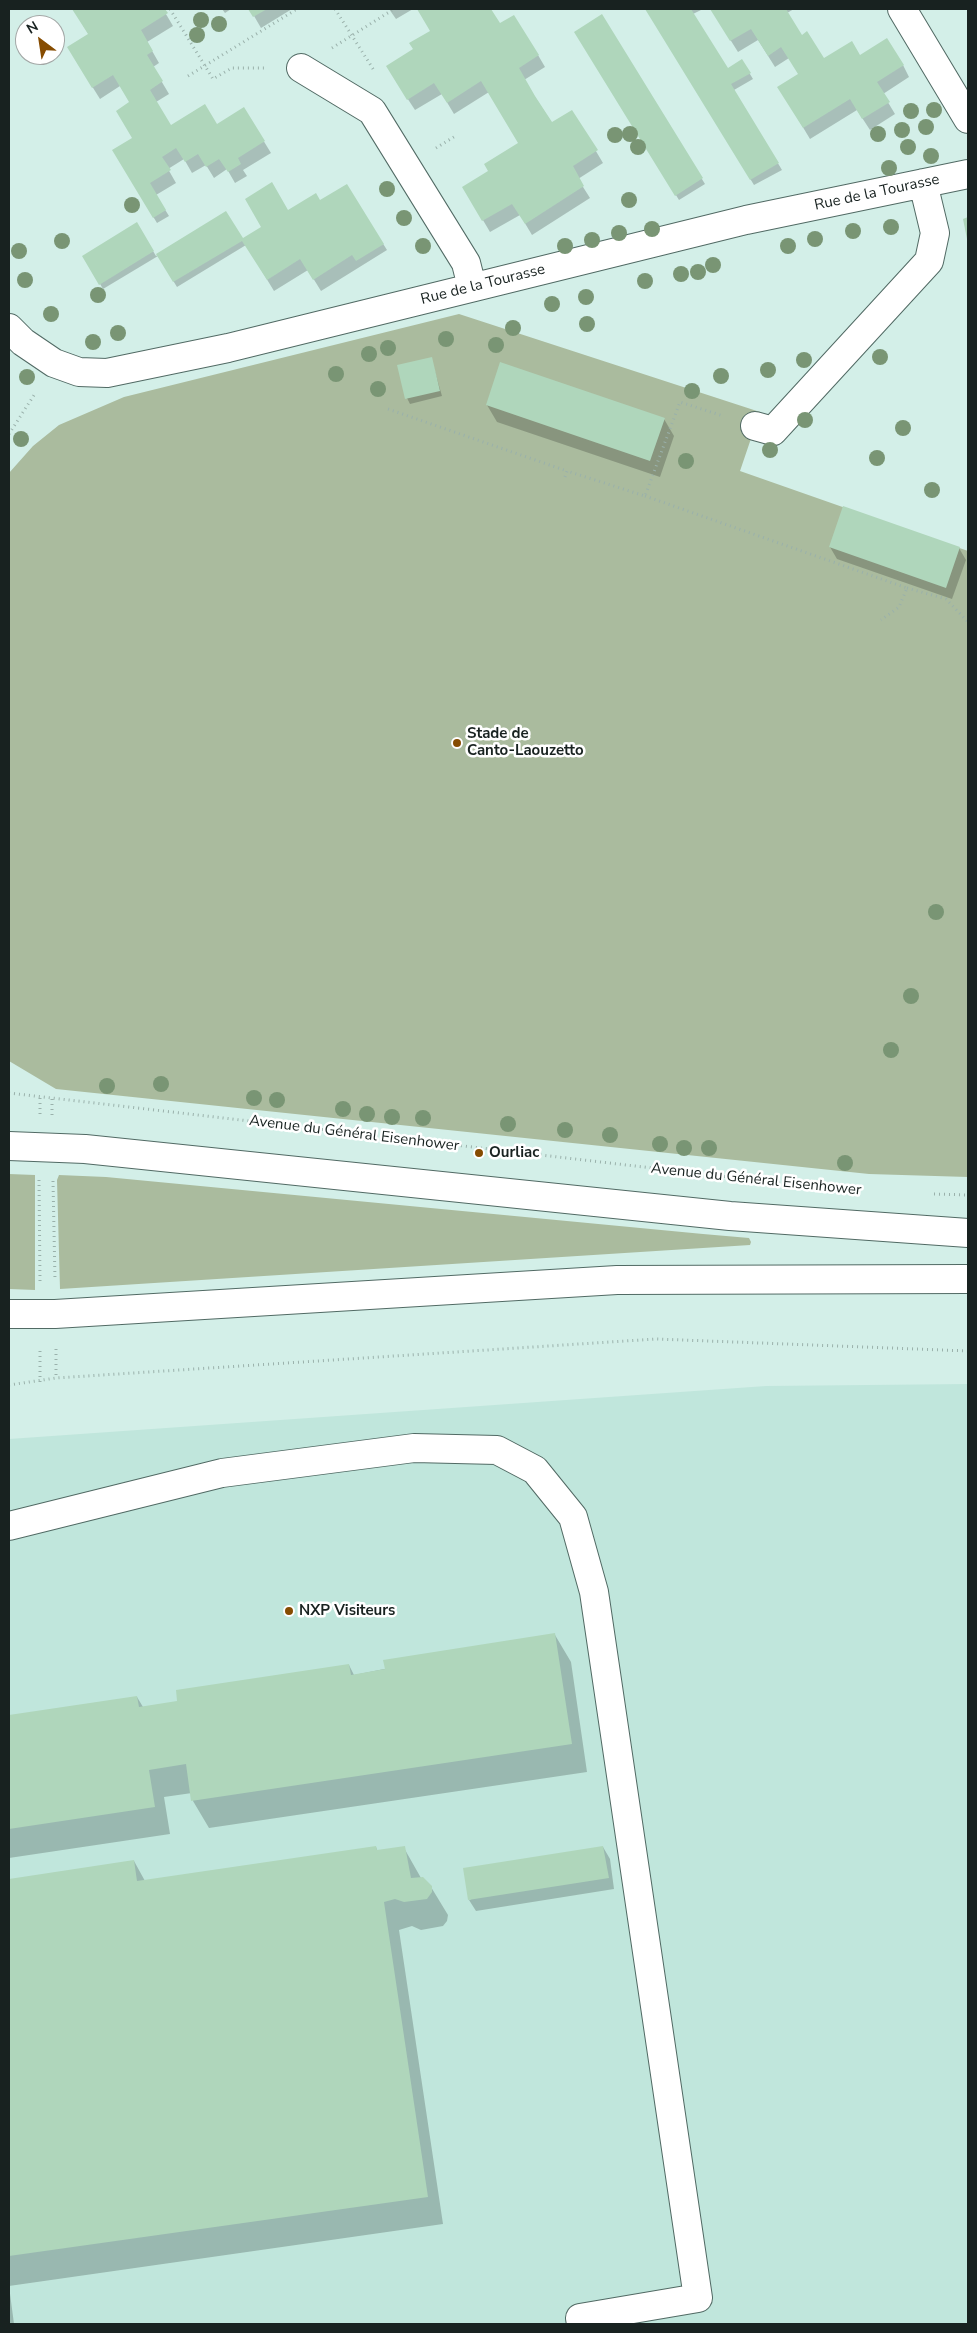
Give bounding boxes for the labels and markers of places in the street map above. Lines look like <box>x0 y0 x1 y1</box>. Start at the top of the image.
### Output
place label: Stade de Canto-Laouzetto <box>467 725 584 760</box>
marker: Stade de Canto-Laouzetto <box>451 737 463 749</box>
place label: Ourliac <box>489 1144 539 1162</box>
marker: Ourliac <box>473 1147 485 1159</box>
place label: NXP Visiteurs <box>299 1602 395 1620</box>
marker: NXP Visiteurs <box>283 1605 295 1617</box>

